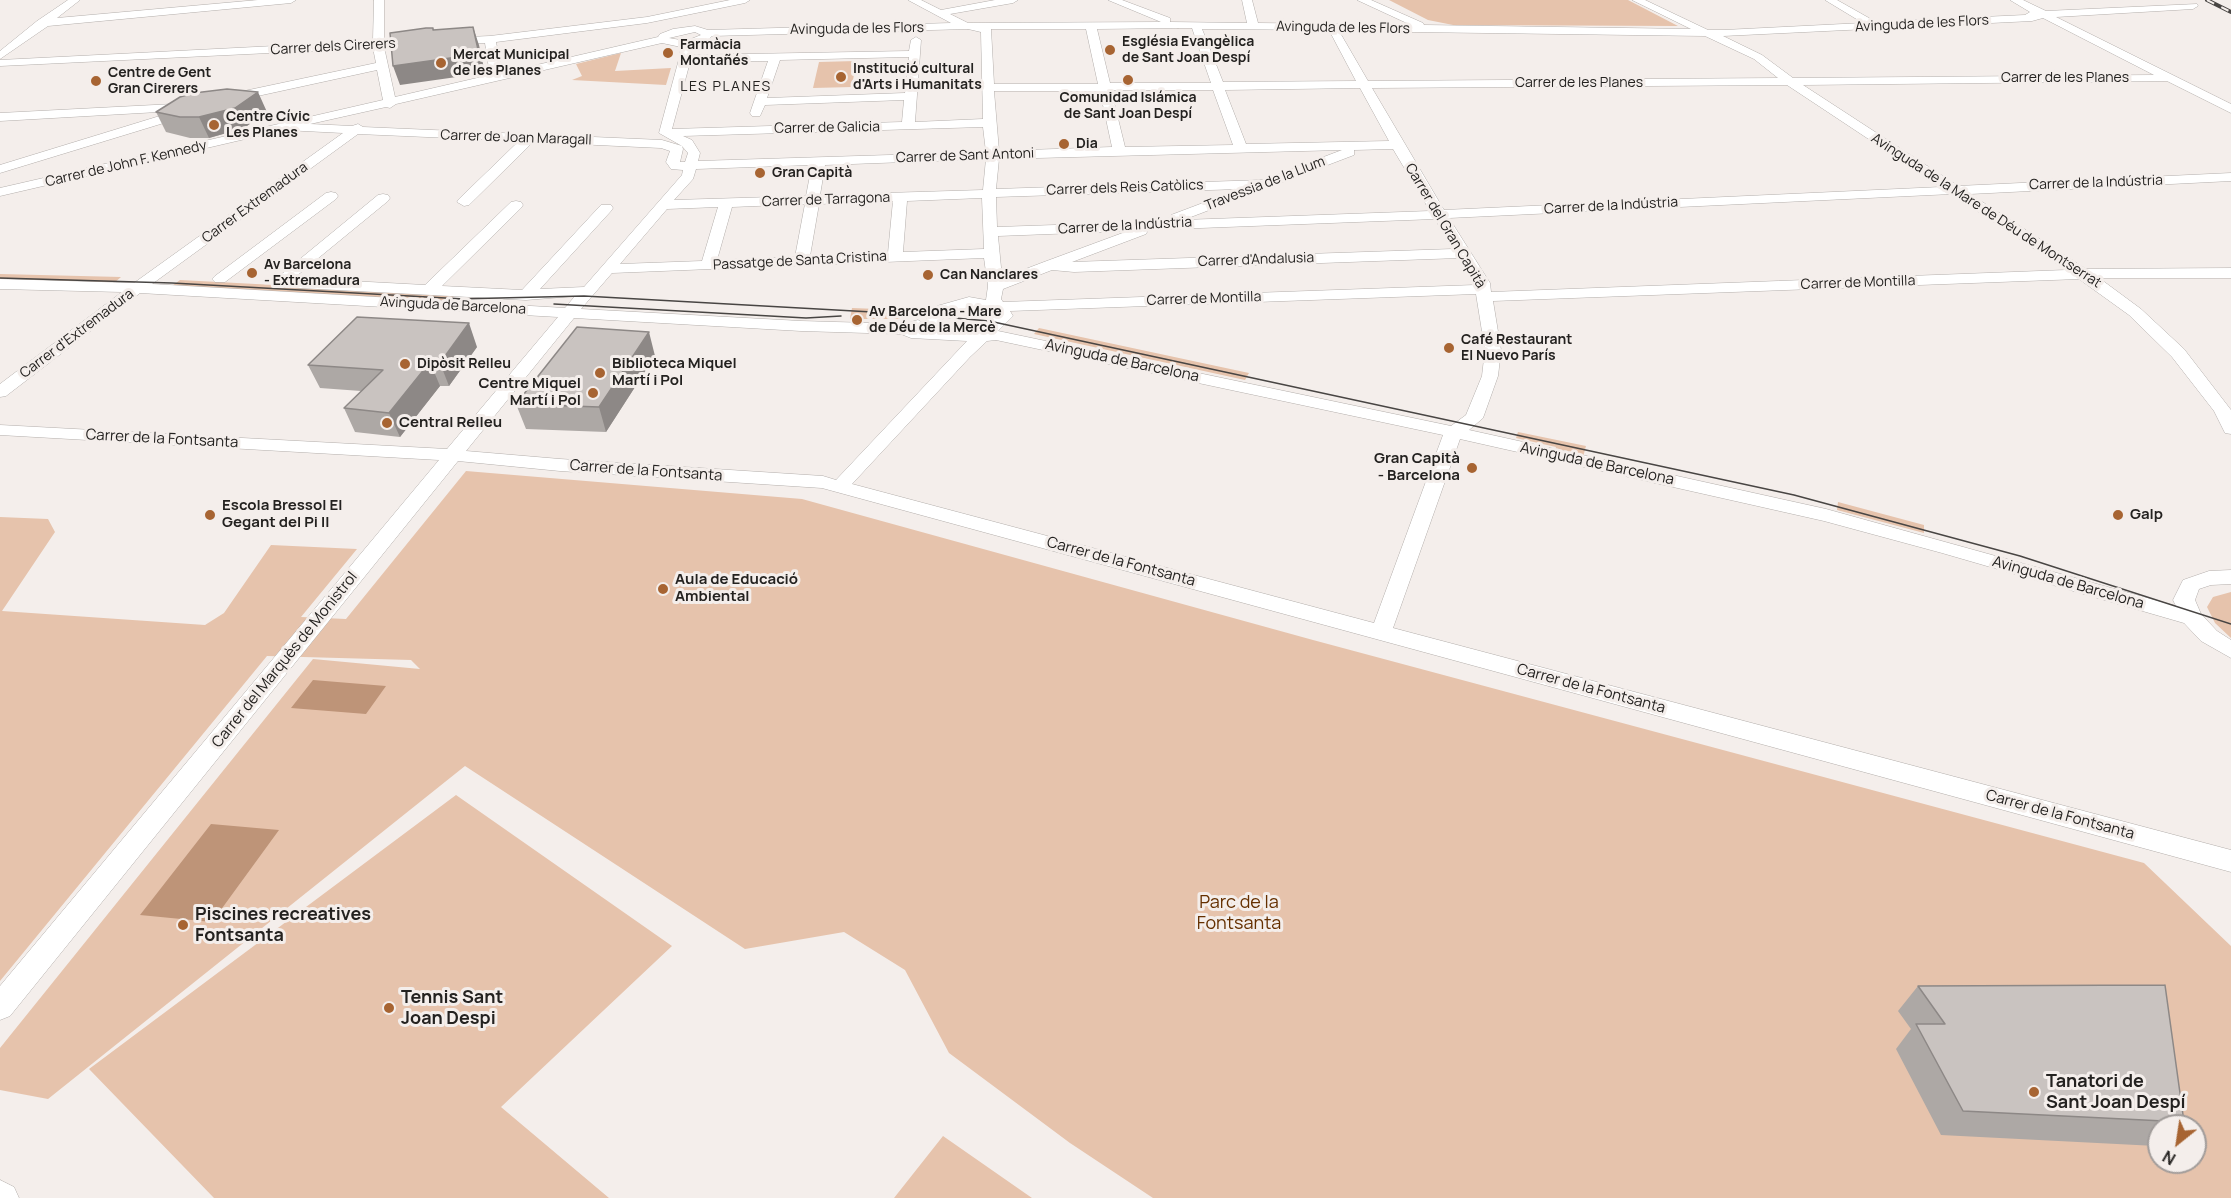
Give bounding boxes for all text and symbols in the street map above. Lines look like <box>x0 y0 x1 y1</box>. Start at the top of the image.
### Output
street label: Avinguda de les Flors <box>1855 12 1989 36</box>
street label: Avinguda de les Flors <box>1276 18 1410 38</box>
street label: Avinguda de les Flors <box>790 19 924 39</box>
place label: Església Evangèlica de Sant Joan Despí <box>1122 34 1254 66</box>
street label: Carrer dels Cirerers <box>270 35 396 59</box>
place label: Farmàcia Montañés <box>680 37 748 70</box>
marker: Església Evangèlica de Sant Joan Despí <box>1103 43 1117 57</box>
marker: Farmàcia Montañés <box>661 46 675 60</box>
place label: Mercat Municipal de les Planes <box>453 47 570 80</box>
marker: Mercat Municipal de les Planes <box>434 56 448 70</box>
place label: Institució cultural d'Arts i Humanitats <box>853 61 982 94</box>
place label: Centre de Gent Gran Cirerers <box>108 65 211 98</box>
marker: Institució cultural d'Arts i Humanitats <box>834 70 848 84</box>
street label: Carrer de les Planes <box>2001 70 2129 86</box>
marker: Comunidad Islámica de Sant Joan Despí <box>1121 73 1135 87</box>
marker: Centre de Gent Gran Cirerers <box>89 74 103 88</box>
street label: Carrer de les Planes <box>1515 75 1643 91</box>
district label: LES PLANES <box>680 79 772 95</box>
place label: Comunidad Islámica de Sant Joan Despí <box>1059 90 1197 122</box>
place label: Centre Cívic Les Planes <box>226 109 310 142</box>
marker: Centre Cívic Les Planes <box>207 118 221 132</box>
street label: Carrer de Galicia <box>774 119 880 137</box>
street label: Carrer de Joan Maragall <box>440 127 592 149</box>
street label: Avinguda de la Mare de Déu de Montserrat <box>1868 130 2104 292</box>
place label: Dia <box>1076 136 1098 152</box>
street label: Carrer de John F. Kennedy <box>44 137 208 191</box>
marker: Dia <box>1057 137 1071 151</box>
street label: Carrer de Sant Antoni <box>895 145 1035 167</box>
street label: Travessia de la Llum <box>1203 153 1327 215</box>
street label: Carrer Extremadura <box>199 159 311 247</box>
street label: Carrer del Gran Capità <box>1401 161 1489 291</box>
place label: Gran Capità <box>772 165 852 181</box>
marker: Gran Capità <box>753 166 767 180</box>
street label: Carrer de la Indústria <box>2029 172 2163 194</box>
street label: Carrer dels Reis Catòlics <box>1046 177 1204 199</box>
street label: Carrer de Tarragona <box>762 189 890 211</box>
street label: Carrer de la Indústria <box>1544 194 1678 218</box>
street label: Carrer de la Indústria <box>1058 214 1192 238</box>
street label: Passatge de Santa Cristina <box>713 248 887 274</box>
street label: Carrer d'Andalusia <box>1197 250 1315 270</box>
place label: Av Barcelona - Extremadura <box>264 257 360 290</box>
marker: Av Barcelona - Extremadura <box>245 266 259 280</box>
place label: Can Nanclares <box>940 267 1038 283</box>
marker: Can Nanclares <box>921 268 935 282</box>
street label: Carrer de Montilla <box>1800 273 1916 293</box>
street label: Carrer d'Extremadura <box>17 286 137 382</box>
street label: Carrer de Montilla <box>1146 289 1262 309</box>
street label: Avinguda de Barcelona <box>379 294 527 318</box>
place label: Av Barcelona - Mare de Déu de la Mercè <box>869 304 1002 336</box>
marker: Av Barcelona - Mare de Déu de la Mercè <box>850 313 864 327</box>
place label: Café Restaurant El Nuevo París <box>1461 332 1572 364</box>
street label: Avinguda de Barcelona <box>1043 336 1201 386</box>
marker: Café Restaurant El Nuevo París <box>1442 341 1456 355</box>
place label: Biblioteca Miquel Martí i Pol <box>612 355 737 390</box>
place label: Dipòsit Relleu <box>417 356 511 372</box>
marker: Dipòsit Relleu <box>398 357 412 371</box>
marker: Biblioteca Miquel Martí i Pol <box>593 366 607 380</box>
place label: Centre Miquel Martí i Pol <box>478 375 581 410</box>
marker: Centre Miquel Martí i Pol <box>586 386 600 400</box>
place label: Central Relleu <box>399 414 502 432</box>
marker: Central Relleu <box>380 416 394 430</box>
street label: Carrer de la Fontsanta <box>85 426 239 452</box>
street label: Avinguda de Barcelona <box>1518 439 1676 489</box>
place label: Gran Capità - Barcelona <box>1374 450 1460 485</box>
street label: Carrer de la Fontsanta <box>569 457 723 485</box>
marker: Gran Capità - Barcelona <box>1465 461 1479 475</box>
place label: Escola Bressol El Gegant del Pi II <box>222 497 342 532</box>
place label: Galp <box>2130 506 2163 524</box>
marker: Escola Bressol El Gegant del Pi II <box>203 508 217 522</box>
marker: Galp <box>2111 508 2125 522</box>
street label: Carrer de la Fontsanta <box>1045 534 1197 590</box>
street label: Avinguda de Barcelona <box>1990 553 2146 613</box>
street label: Carrer del Marquès de Monistrol <box>208 568 362 752</box>
place label: Aula de Educació Ambiental <box>675 571 798 606</box>
marker: Aula de Educació Ambiental <box>656 582 670 596</box>
street label: Carrer de la Fontsanta <box>1515 661 1667 717</box>
street label: Carrer de la Fontsanta <box>1984 787 2136 843</box>
park label: Parc de la Fontsanta <box>1197 892 1281 934</box>
place label: Piscines recreatives Fontsanta <box>195 904 371 946</box>
marker: Piscines recreatives Fontsanta <box>176 918 190 932</box>
place label: Tennis Sant Joan Despi <box>401 987 503 1030</box>
marker: Tennis Sant Joan Despi <box>382 1001 396 1015</box>
place label: Tanatori de Sant Joan Despí <box>2046 1071 2186 1114</box>
marker: Tanatori de Sant Joan Despí <box>2027 1085 2041 1099</box>
north arrow <box>2147 1114 2207 1174</box>
text: N <box>2159 1145 2179 1170</box>

